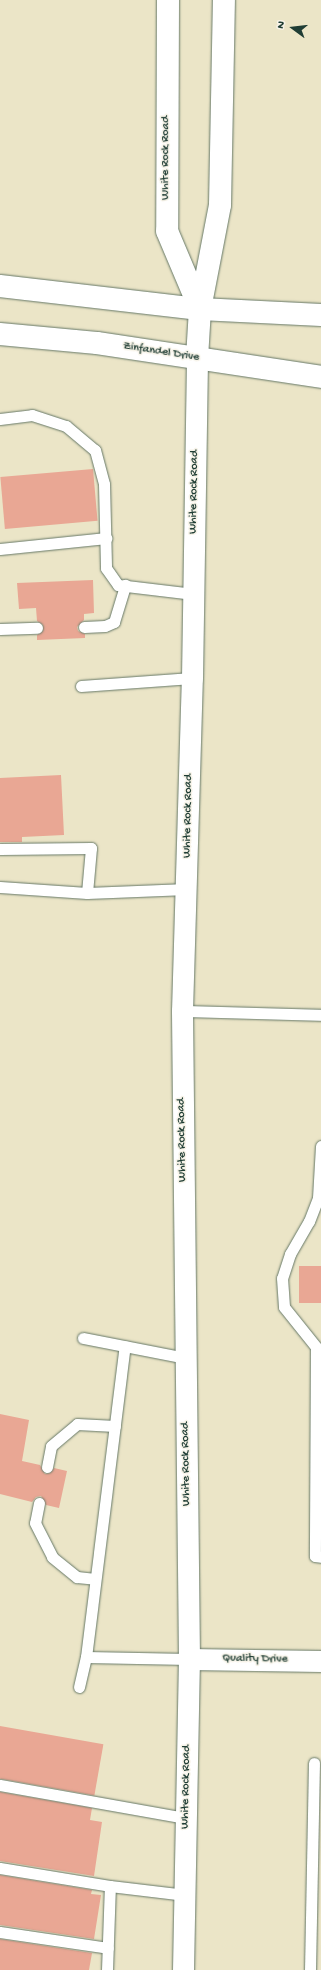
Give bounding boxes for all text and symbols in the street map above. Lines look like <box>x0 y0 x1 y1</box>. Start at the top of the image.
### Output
north arrow <box>273 8 313 48</box>
text: N <box>275 20 288 30</box>
street label: White Rock Road <box>160 116 174 200</box>
street label: Zinfandel Drive <box>122 340 200 366</box>
street label: White Rock Road <box>187 450 203 534</box>
street label: White Rock Road <box>181 774 197 858</box>
street label: White Rock Road <box>175 1098 191 1182</box>
street label: White Rock Road <box>179 1422 195 1506</box>
street label: Quality Drive <box>222 1652 288 1668</box>
street label: White Rock Road <box>179 1745 195 1829</box>

